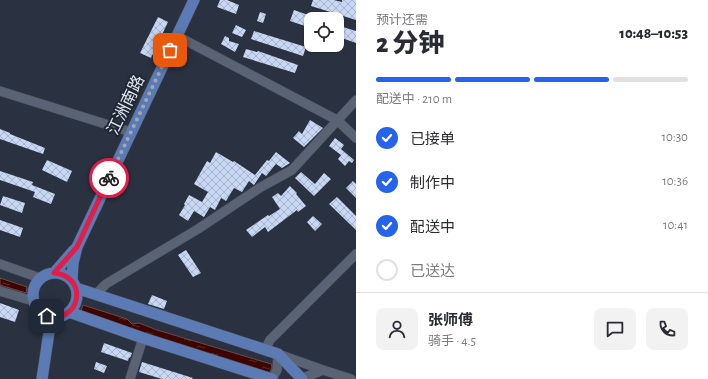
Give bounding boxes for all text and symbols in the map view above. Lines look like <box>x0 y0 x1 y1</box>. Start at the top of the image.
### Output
map controls <box>304 12 344 52</box>
button: locate <box>304 12 344 52</box>
text: 预计还需 <box>376 14 428 27</box>
text: 10:48–10:53 <box>619 26 688 41</box>
text: 2 分钟 <box>376 31 444 57</box>
pin <box>153 33 187 67</box>
icon: bag <box>159 39 181 61</box>
street label: 江洲南路 <box>104 72 147 137</box>
text: 配送中 · 210 m <box>376 93 452 106</box>
icon: check <box>376 127 398 149</box>
text: 10:30 <box>661 131 688 144</box>
text: 已接单 <box>410 132 455 147</box>
courier <box>89 158 129 198</box>
icon: bike <box>98 167 120 189</box>
icon: check <box>376 171 398 193</box>
text: 10:36 <box>662 175 688 188</box>
text: 制作中 <box>410 176 455 191</box>
icon: check <box>376 215 398 237</box>
text: 10:41 <box>663 219 688 232</box>
text: 配送中 <box>410 220 455 235</box>
text: 已送达 <box>410 264 455 279</box>
pin <box>30 299 64 333</box>
icon: home <box>36 305 58 327</box>
button: person <box>376 308 418 350</box>
button: chat <box>594 308 636 350</box>
button: phone <box>646 308 688 350</box>
text: 张师傅 <box>428 313 473 328</box>
text: 骑手 · 4.5 <box>428 335 476 348</box>

